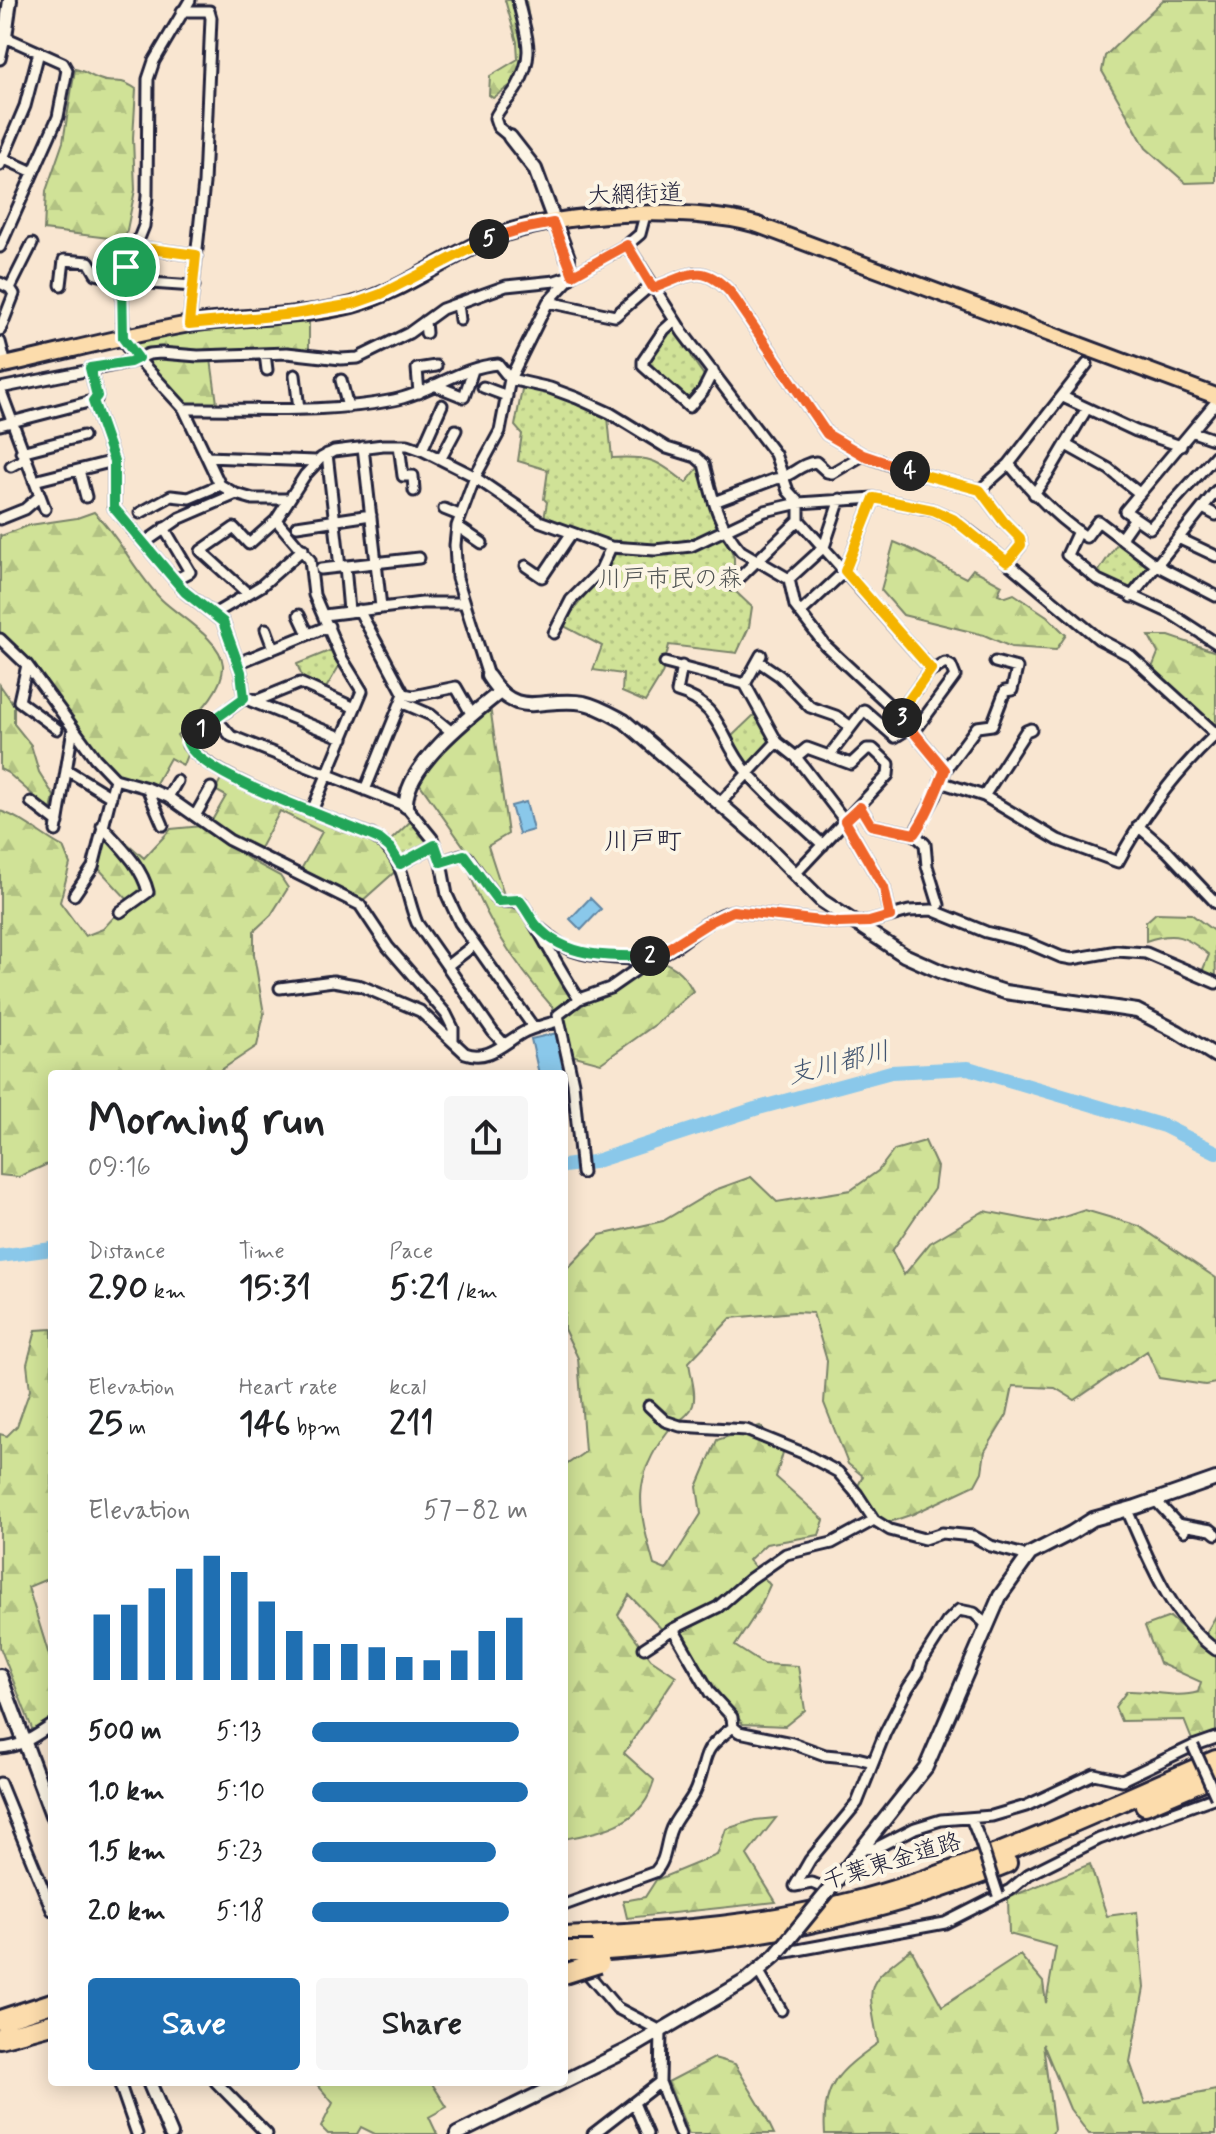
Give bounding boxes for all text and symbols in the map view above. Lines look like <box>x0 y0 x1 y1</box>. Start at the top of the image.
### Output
street label: 大網街道 <box>586 178 684 212</box>
pin: 5 <box>469 219 509 259</box>
text: 5 <box>482 225 496 253</box>
pin <box>92 233 160 301</box>
icon: arrive <box>104 245 148 289</box>
pin: 4 <box>890 451 930 491</box>
text: 4 <box>904 457 916 485</box>
park label: 川戸市民の森 <box>598 564 742 595</box>
pin: 3 <box>882 698 922 738</box>
text: 3 <box>897 704 907 732</box>
pin: 1 <box>181 709 221 749</box>
text: 1 <box>196 715 206 743</box>
district label: 川戸町 <box>604 825 682 859</box>
pin: 2 <box>630 936 670 976</box>
text: 2 <box>645 942 655 970</box>
water label: 支川都川 <box>784 1035 894 1093</box>
text: Morning run <box>88 1092 325 1150</box>
button: share <box>444 1096 528 1180</box>
text: 09:16 <box>88 1151 151 1185</box>
text: Distance <box>88 1238 165 1266</box>
text: Time <box>239 1238 285 1266</box>
text: Pace <box>389 1238 433 1266</box>
text: 2.90 <box>88 1266 148 1311</box>
text: 15:31 <box>239 1266 311 1311</box>
text: 5:21 <box>389 1266 450 1311</box>
text: km <box>148 1278 186 1306</box>
text: /km <box>450 1278 498 1306</box>
text: Elevation <box>88 1374 175 1402</box>
text: Heart rate <box>239 1374 337 1402</box>
text: kcal <box>389 1374 426 1402</box>
text: 25 <box>88 1402 123 1447</box>
text: 146 <box>239 1402 291 1447</box>
text: 211 <box>389 1402 434 1447</box>
text: m <box>123 1414 146 1442</box>
text: bpm <box>291 1414 341 1442</box>
text: Elevation <box>88 1494 190 1528</box>
text: 57–82 m <box>423 1494 528 1528</box>
text: 500 m <box>88 1715 162 1749</box>
text: 5:13 <box>216 1715 261 1749</box>
text: 1.0 km <box>88 1775 165 1809</box>
text: 5:10 <box>216 1775 265 1809</box>
street label: 千葉東金道路 <box>819 1826 965 1898</box>
text: 1.5 km <box>88 1835 166 1869</box>
text: 5:23 <box>216 1835 262 1869</box>
text: 2.0 km <box>88 1895 166 1929</box>
text: 5:18 <box>216 1895 264 1929</box>
button: Save <box>88 1978 300 2070</box>
button: Share <box>316 1978 528 2070</box>

